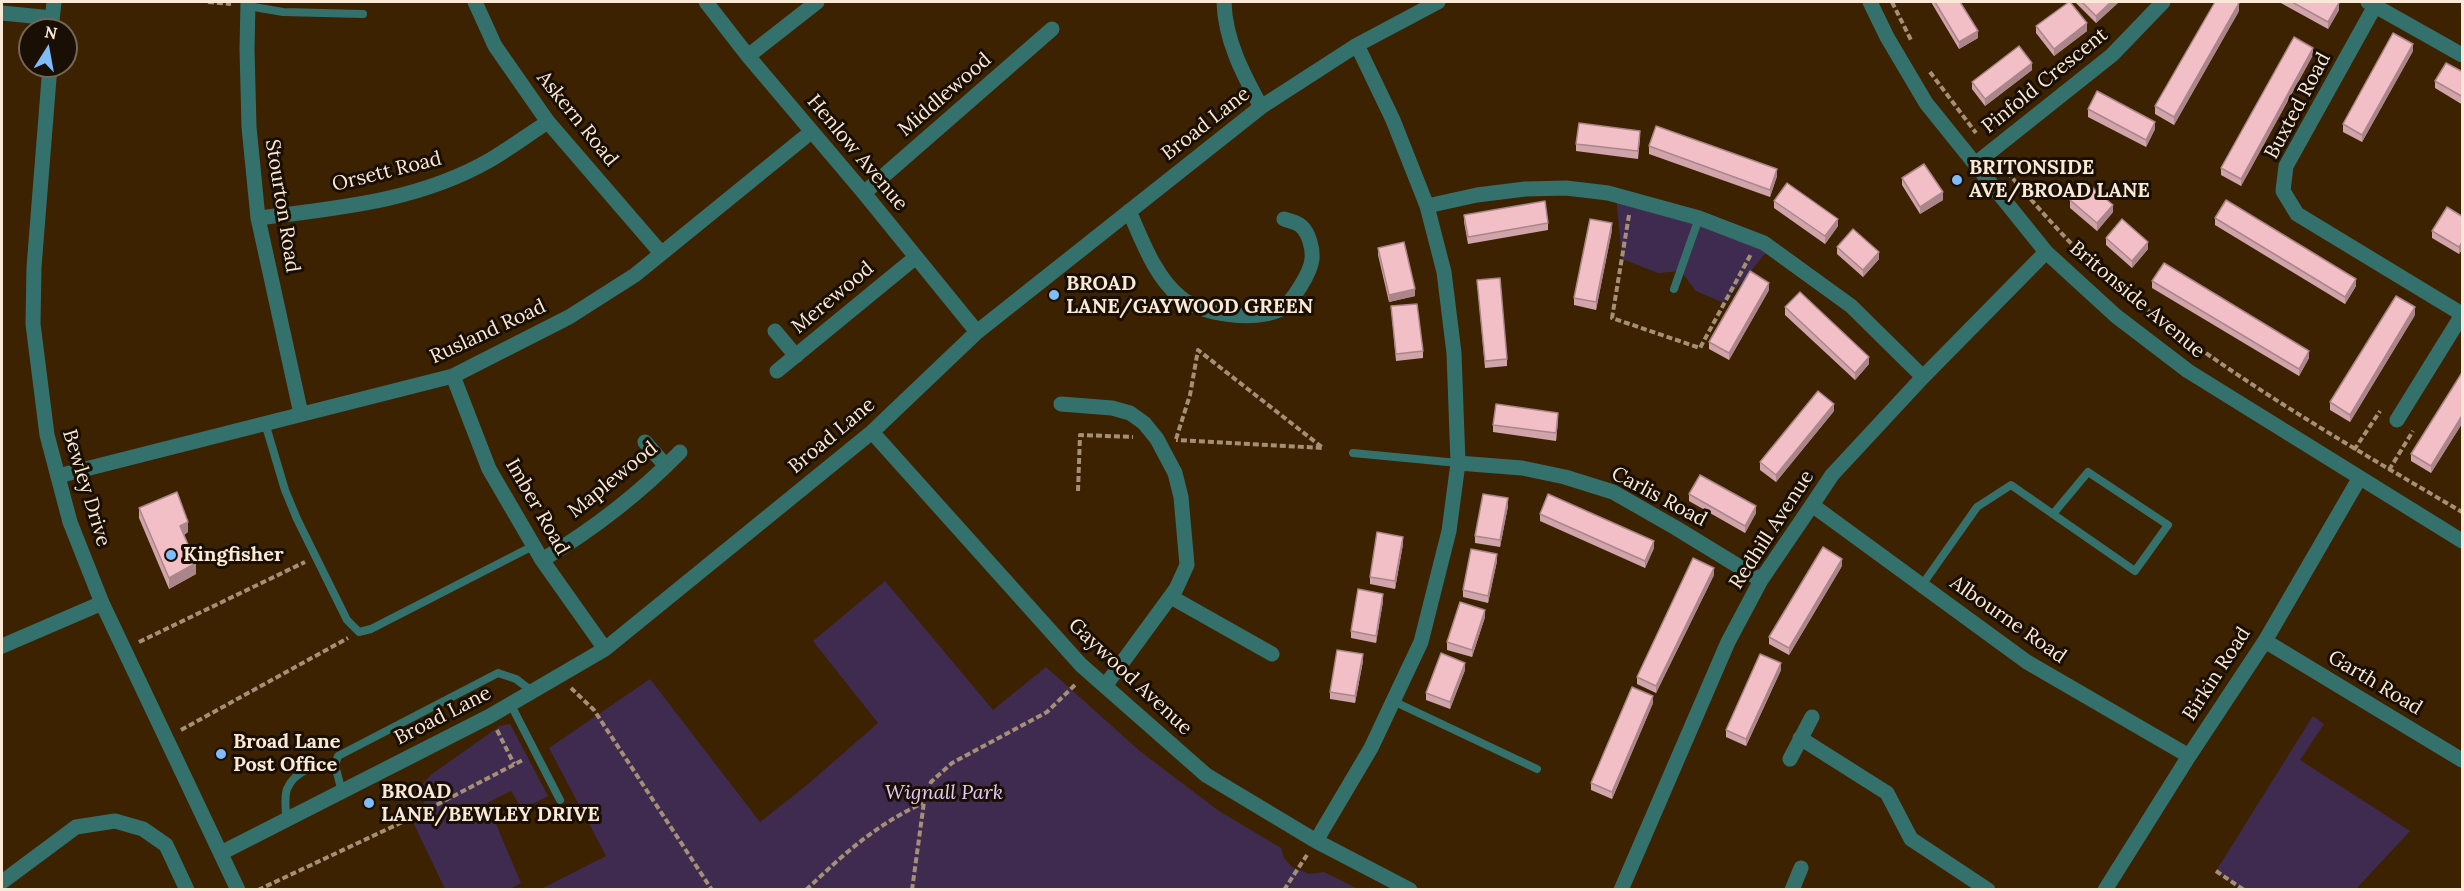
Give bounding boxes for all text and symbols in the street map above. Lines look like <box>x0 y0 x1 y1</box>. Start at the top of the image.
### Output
north arrow <box>18 18 78 78</box>
text: N <box>43 21 59 43</box>
street label: Pinfold Crescent <box>1977 23 2113 139</box>
street label: Middlewood <box>894 48 996 142</box>
street label: Buxted Road <box>2260 49 2336 163</box>
street label: Askern Road <box>531 66 623 172</box>
street label: Broad Lane <box>1157 82 1255 166</box>
street label: Henlow Avenue <box>801 90 913 216</box>
street label: Stourton Road <box>260 138 304 274</box>
street label: Orsett Road <box>330 147 444 197</box>
place label: BRITONSIDE AVE/BROAD LANE <box>1969 156 2150 203</box>
marker: BRITONSIDE AVE/BROAD LANE <box>1950 173 1964 187</box>
street label: Britonside Avenue <box>2064 236 2210 364</box>
street label: Merewood <box>787 257 879 339</box>
place label: BROAD LANE/GAYWOOD GREEN <box>1066 272 1313 319</box>
marker: BROAD LANE/GAYWOOD GREEN <box>1047 288 1061 302</box>
street label: Rusland Road <box>426 295 550 369</box>
street label: Broad Lane <box>784 393 880 479</box>
street label: Bewley Drive <box>57 427 115 549</box>
street label: Maplewood <box>563 437 663 523</box>
street label: Imber Road <box>500 455 574 559</box>
street label: Carlis Road <box>1607 462 1711 532</box>
street label: Redhill Avenue <box>1725 466 1819 594</box>
place label: Kingfisher <box>183 543 284 567</box>
marker: Kingfisher <box>164 548 178 562</box>
street label: Albourne Road <box>1945 571 2071 669</box>
street label: Gaywood Avenue <box>1063 614 1197 740</box>
street label: Birkin Road <box>2178 623 2256 725</box>
street label: Garth Road <box>2324 645 2426 721</box>
street label: Broad Lane <box>391 681 495 751</box>
place label: Broad Lane Post Office <box>233 730 340 777</box>
marker: Broad Lane Post Office <box>214 747 228 761</box>
place label: BROAD LANE/BEWLEY DRIVE <box>381 780 600 827</box>
park label: Wignall Park <box>885 781 1003 805</box>
marker: BROAD LANE/BEWLEY DRIVE <box>362 796 376 810</box>

